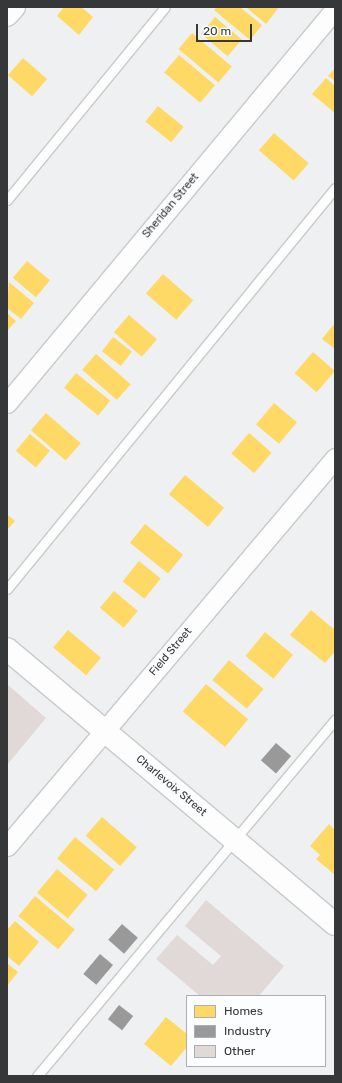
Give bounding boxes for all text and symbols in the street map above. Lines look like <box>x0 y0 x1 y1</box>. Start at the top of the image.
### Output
scale bar <box>198 16 254 42</box>
text: 20 m <box>203 24 231 38</box>
street label: Sheridan Street <box>140 171 202 241</box>
street label: Field Street <box>147 625 195 679</box>
street label: Charlevoix Street <box>133 753 209 819</box>
legend <box>186 995 326 1067</box>
text: Homes <box>224 1004 263 1018</box>
text: Industry <box>224 1024 271 1038</box>
text: Other <box>224 1044 255 1058</box>

